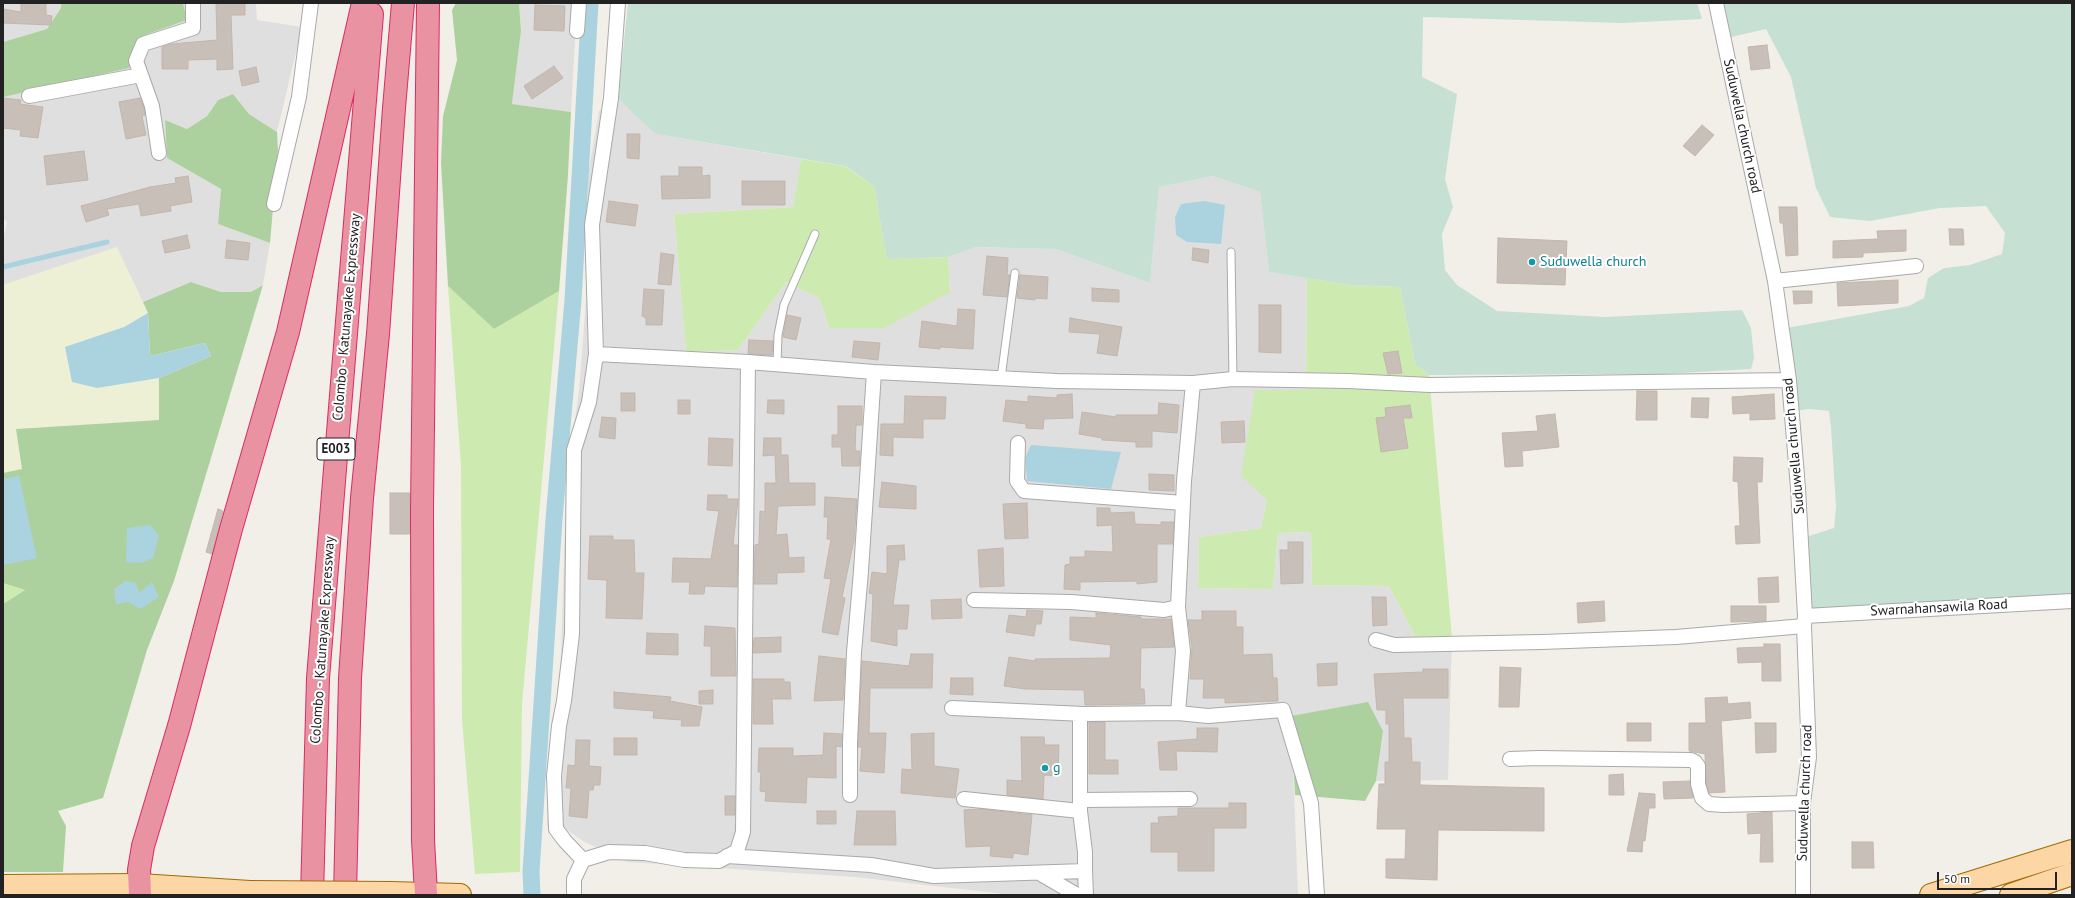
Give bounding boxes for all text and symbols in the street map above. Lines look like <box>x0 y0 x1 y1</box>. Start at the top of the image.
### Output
street label: Suduwella church road <box>1720 57 1764 195</box>
street label: Colombo - Katunayake Expressway <box>330 213 364 421</box>
place label: Suduwella church <box>1540 254 1646 270</box>
marker: Suduwella church <box>1527 257 1537 267</box>
street label: Suduwella church road <box>1780 377 1808 515</box>
road number: E003 <box>317 438 355 460</box>
street label: Colombo - Katunayake Expressway <box>307 536 339 744</box>
street label: Swarnahansawila Road <box>1870 596 2008 620</box>
street label: Suduwella church road <box>1794 724 1816 862</box>
place label: g <box>1053 760 1061 776</box>
marker: g <box>1040 763 1050 773</box>
scale bar <box>1939 864 2059 890</box>
text: 50 m <box>1944 871 1970 886</box>

